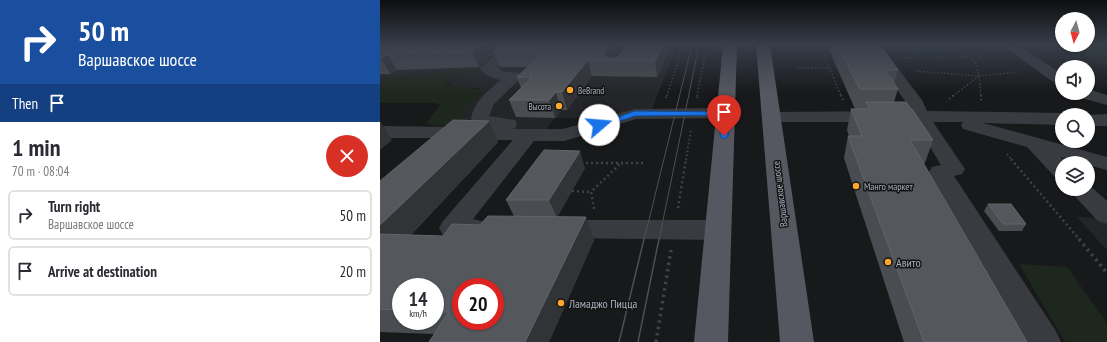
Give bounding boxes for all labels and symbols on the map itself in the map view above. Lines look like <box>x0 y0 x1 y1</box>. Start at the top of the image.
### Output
north arrow <box>1055 12 1095 52</box>
marker: BeBrand <box>565 85 575 95</box>
place label: BeBrand <box>578 85 604 96</box>
pin <box>707 95 741 136</box>
place label: Высота <box>529 101 551 112</box>
marker: Высота <box>554 101 564 111</box>
position arrow <box>578 104 620 146</box>
street label: Варшавское шоссе <box>770 160 790 228</box>
place label: Манго маркет <box>864 180 913 193</box>
marker: Манго маркет <box>851 181 861 191</box>
place label: Авито <box>896 255 921 270</box>
marker: Авито <box>883 257 893 267</box>
speed limit sign: 20 <box>452 278 504 330</box>
place label: Ламаджо Пицца <box>568 296 637 311</box>
marker: Ламаджо Пицца <box>556 298 566 308</box>

